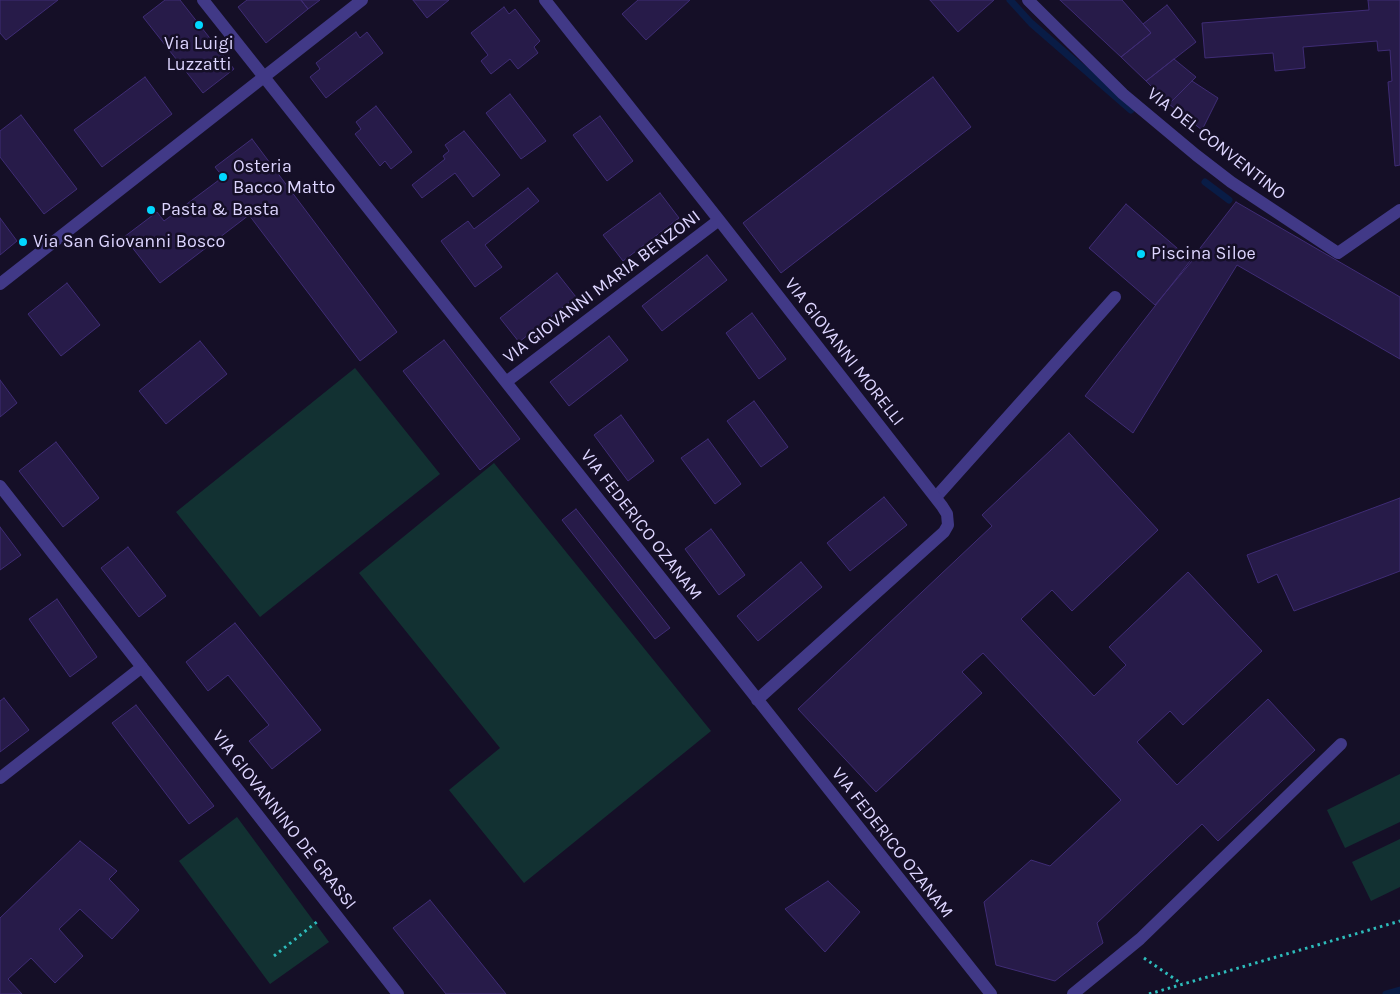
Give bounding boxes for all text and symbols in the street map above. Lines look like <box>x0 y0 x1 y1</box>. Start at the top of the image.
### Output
marker: Via Luigi Luzzatti <box>193 19 205 31</box>
place label: Via Luigi Luzzatti <box>164 33 234 76</box>
street label: VIA DEL CONVENTINO <box>1142 83 1290 205</box>
place label: Osteria Bacco Matto <box>233 156 335 198</box>
marker: Osteria Bacco Matto <box>217 171 229 183</box>
place label: Pasta & Basta <box>161 199 279 221</box>
marker: Pasta & Basta <box>145 204 157 216</box>
street label: VIA GIOVANNI MARIA BENZONI <box>499 206 705 368</box>
place label: Via San Giovanni Bosco <box>33 231 225 253</box>
marker: Via San Giovanni Bosco <box>17 236 29 248</box>
place label: Piscina Siloe <box>1151 243 1256 265</box>
marker: Piscina Siloe <box>1135 248 1147 260</box>
street label: VIA GIOVANNI MORELLI <box>780 274 908 430</box>
street label: VIA FEDERICO OZANAM <box>576 446 706 604</box>
street label: VIA GIOVANNINO DE GRASSI <box>207 726 361 914</box>
street label: VIA FEDERICO OZANAM <box>827 764 957 922</box>

